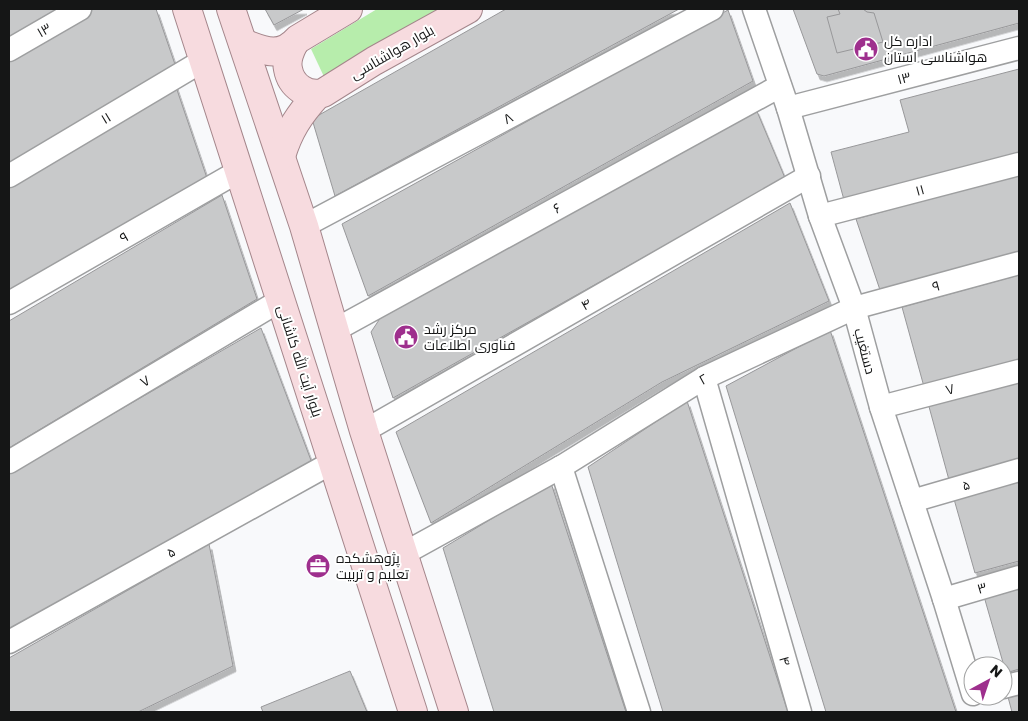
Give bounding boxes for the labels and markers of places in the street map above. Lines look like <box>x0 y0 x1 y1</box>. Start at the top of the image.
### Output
place label: اداره کل هواشناسی استان <box>884 31 987 67</box>
public building icon: اداره کل هواشناسی استان <box>853 36 879 62</box>
place label: مرکز رشد فناوری اطلاعات <box>424 319 515 355</box>
public building icon: مرکز رشد فناوری اطلاعات <box>393 324 419 350</box>
place label: پژوهشکده تعلیم و تربیت <box>336 548 409 584</box>
office icon: پژوهشکده تعلیم و تربیت <box>305 553 331 579</box>

